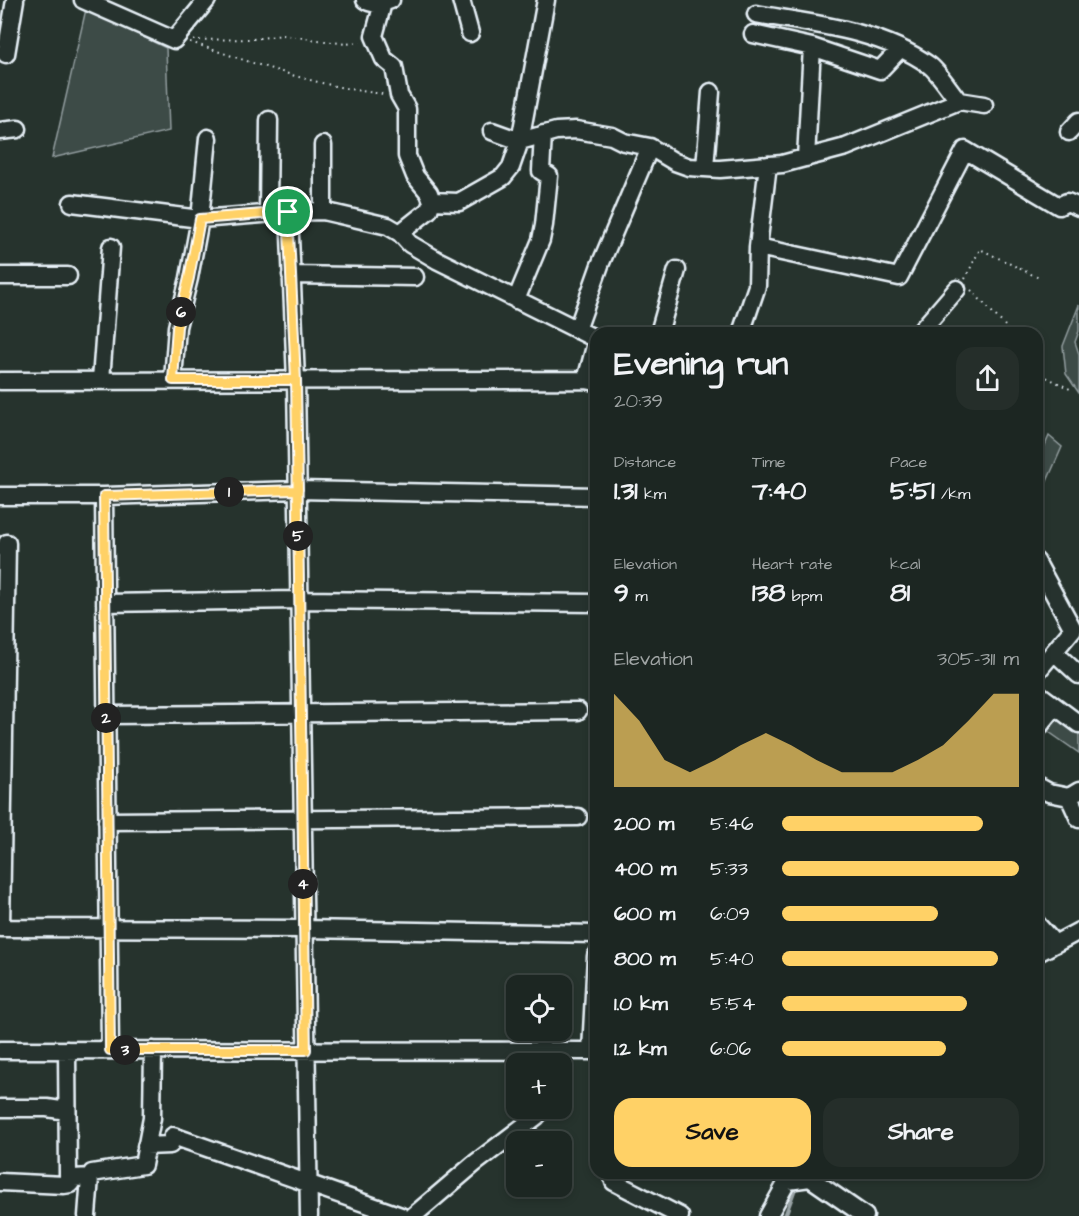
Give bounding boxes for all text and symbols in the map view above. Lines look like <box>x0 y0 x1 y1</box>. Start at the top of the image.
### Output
pin <box>262 186 313 237</box>
icon: arrive <box>271 195 304 228</box>
pin: 6 <box>166 297 196 327</box>
text: 6 <box>176 301 186 323</box>
text: Evening run <box>614 341 788 387</box>
button: share <box>956 347 1019 410</box>
text: 20:39 <box>614 387 663 415</box>
text: Distance <box>614 451 676 473</box>
text: Time <box>752 451 786 473</box>
text: Pace <box>890 451 927 473</box>
text: 1.31 <box>614 473 638 509</box>
text: 7:40 <box>752 473 806 509</box>
text: 5:51 <box>890 473 934 509</box>
pin: 1 <box>214 477 244 507</box>
text: 1 <box>228 481 230 503</box>
text: km <box>638 483 666 505</box>
text: /km <box>934 483 970 505</box>
pin: 5 <box>283 521 313 551</box>
text: 5 <box>292 525 304 547</box>
text: Elevation <box>614 553 677 575</box>
text: Heart rate <box>752 553 832 575</box>
text: kcal <box>890 553 921 575</box>
text: 9 <box>614 575 629 611</box>
text: 138 <box>752 575 785 611</box>
text: 81 <box>890 575 910 611</box>
text: m <box>629 585 648 607</box>
text: bpm <box>785 585 822 607</box>
text: Elevation <box>614 645 693 673</box>
text: 305–311 m <box>937 645 1019 673</box>
pin: 2 <box>91 703 121 733</box>
text: 2 <box>101 707 111 729</box>
text: 200 m <box>614 810 674 838</box>
text: 5:46 <box>710 810 754 838</box>
text: 400 m <box>614 855 676 883</box>
text: 5:33 <box>710 855 748 883</box>
pin: 4 <box>288 869 318 899</box>
text: 4 <box>298 873 308 895</box>
text: 600 m <box>614 900 675 928</box>
text: 6:09 <box>710 900 750 928</box>
text: 800 m <box>614 945 676 973</box>
text: 5:40 <box>710 945 754 973</box>
map controls <box>506 975 572 1197</box>
button: locate <box>506 975 572 1041</box>
text: 1.0 km <box>614 990 668 1018</box>
text: 5:54 <box>710 990 755 1018</box>
pin: 3 <box>110 1035 140 1065</box>
text: 1.2 km <box>614 1035 667 1063</box>
text: 6:06 <box>710 1035 751 1063</box>
text: 3 <box>121 1039 129 1061</box>
button: + <box>506 1053 572 1119</box>
button: Save <box>614 1098 811 1167</box>
button: Share <box>823 1098 1019 1167</box>
button: − <box>506 1131 572 1197</box>

